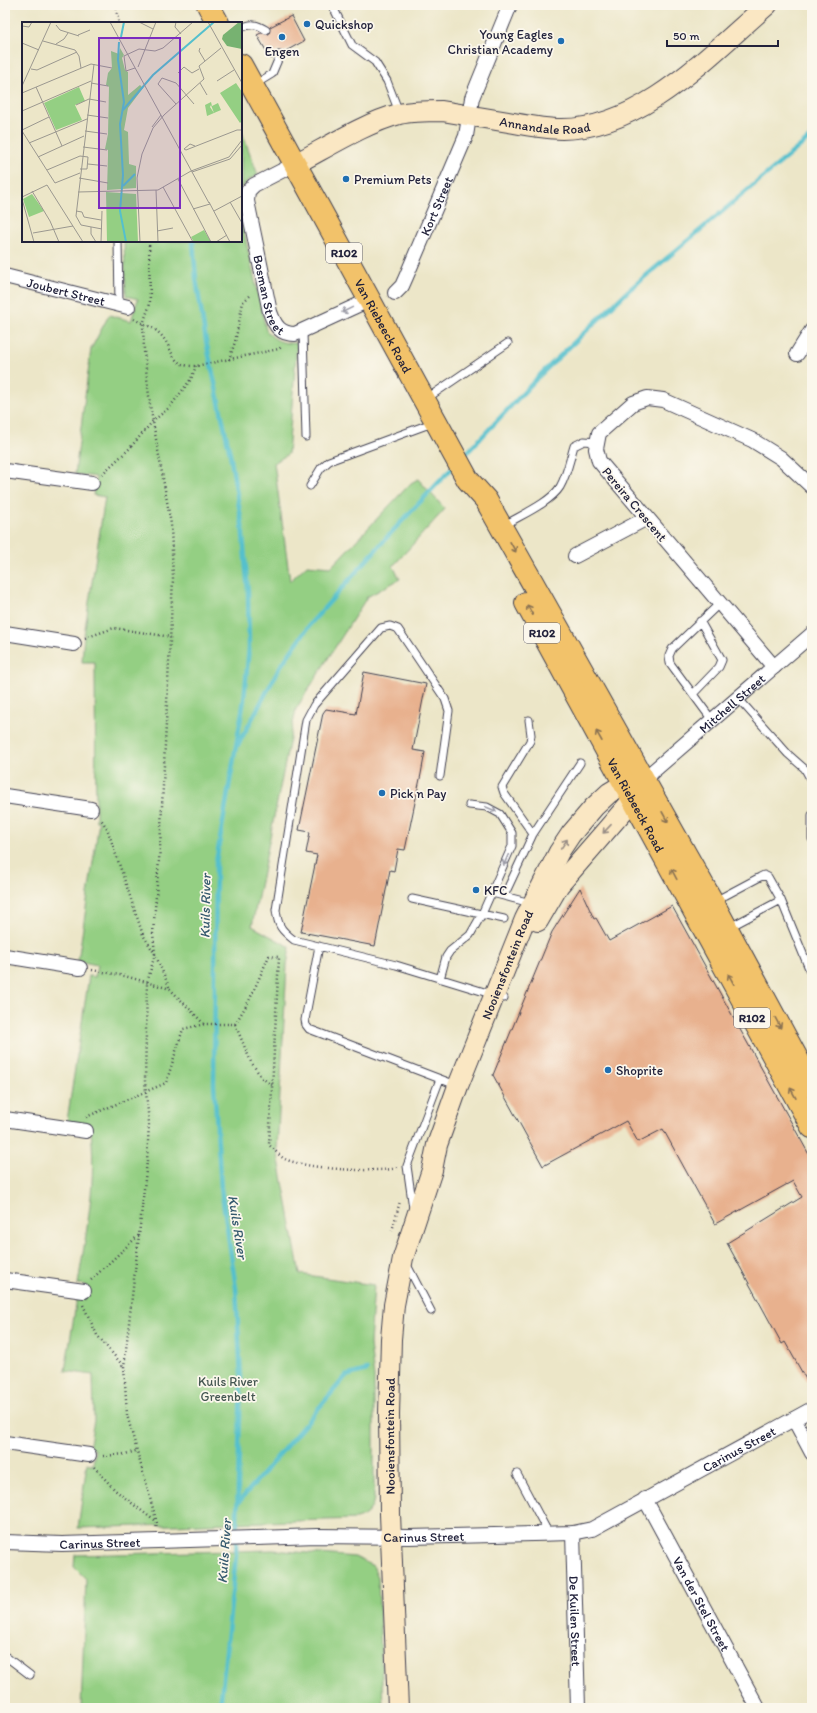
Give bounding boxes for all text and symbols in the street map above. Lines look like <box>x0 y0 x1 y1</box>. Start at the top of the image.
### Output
place label: Quickshop <box>315 17 374 32</box>
marker: Quickshop <box>302 19 312 29</box>
inset map <box>22 22 242 242</box>
scale bar <box>667 22 778 48</box>
place label: Young Eagles Christian Academy <box>448 27 553 57</box>
text: 50 m <box>673 29 699 43</box>
marker: Engen <box>277 32 287 42</box>
marker: Young Eagles Christian Academy <box>556 36 566 46</box>
place label: Engen <box>265 44 300 59</box>
street label: Annandale Road <box>498 114 592 137</box>
place label: Premium Pets <box>354 172 432 187</box>
marker: Premium Pets <box>341 174 351 184</box>
street label: Kort Street <box>418 174 456 238</box>
road number: R102 <box>326 243 362 263</box>
street label: Bosman Street <box>250 254 287 338</box>
street label: Joubert Street <box>25 275 107 309</box>
street label: Van Riebeeck Road <box>351 276 415 376</box>
one-way arrow <box>341 307 353 314</box>
street label: Pereira Crescent <box>599 464 670 545</box>
one-way arrow <box>509 541 517 553</box>
one-way arrow <box>526 604 533 616</box>
road number: R102 <box>524 623 560 643</box>
street label: Mitchell Street <box>696 671 768 736</box>
one-way arrow <box>594 731 602 743</box>
street label: Van Riebeeck Road <box>604 755 668 855</box>
place label: Pick n Pay <box>390 786 446 801</box>
marker: Pick n Pay <box>377 788 387 798</box>
one-way arrow <box>484 806 496 813</box>
one-way arrow <box>662 811 670 823</box>
one-way arrow <box>603 824 612 834</box>
one-way arrow <box>560 838 568 849</box>
one-way arrow <box>502 853 509 865</box>
one-way arrow <box>670 868 677 880</box>
water label: Kuils River <box>196 872 215 938</box>
place label: KFC <box>484 883 507 898</box>
marker: KFC <box>471 885 481 895</box>
street label: Nooiensfontein Road <box>479 907 536 1022</box>
one-way arrow <box>727 973 734 985</box>
road number: R102 <box>734 1008 770 1028</box>
one-way arrow <box>775 1017 782 1029</box>
place label: Shoprite <box>616 1063 663 1078</box>
marker: Shoprite <box>603 1065 613 1075</box>
one-way arrow <box>789 1087 797 1099</box>
water label: Kuils River <box>224 1194 251 1262</box>
park label: Kuils River Greenbelt <box>198 1374 259 1404</box>
street label: Nooiensfontein Road <box>382 1378 398 1495</box>
street label: Carinus Street <box>700 1423 778 1475</box>
water label: Kuils River <box>214 1517 235 1584</box>
street label: Carinus Street <box>383 1529 465 1545</box>
street label: Carinus Street <box>59 1535 141 1552</box>
street label: Van der Stel Street <box>670 1554 733 1654</box>
street label: De Kuilen Street <box>566 1575 584 1667</box>

